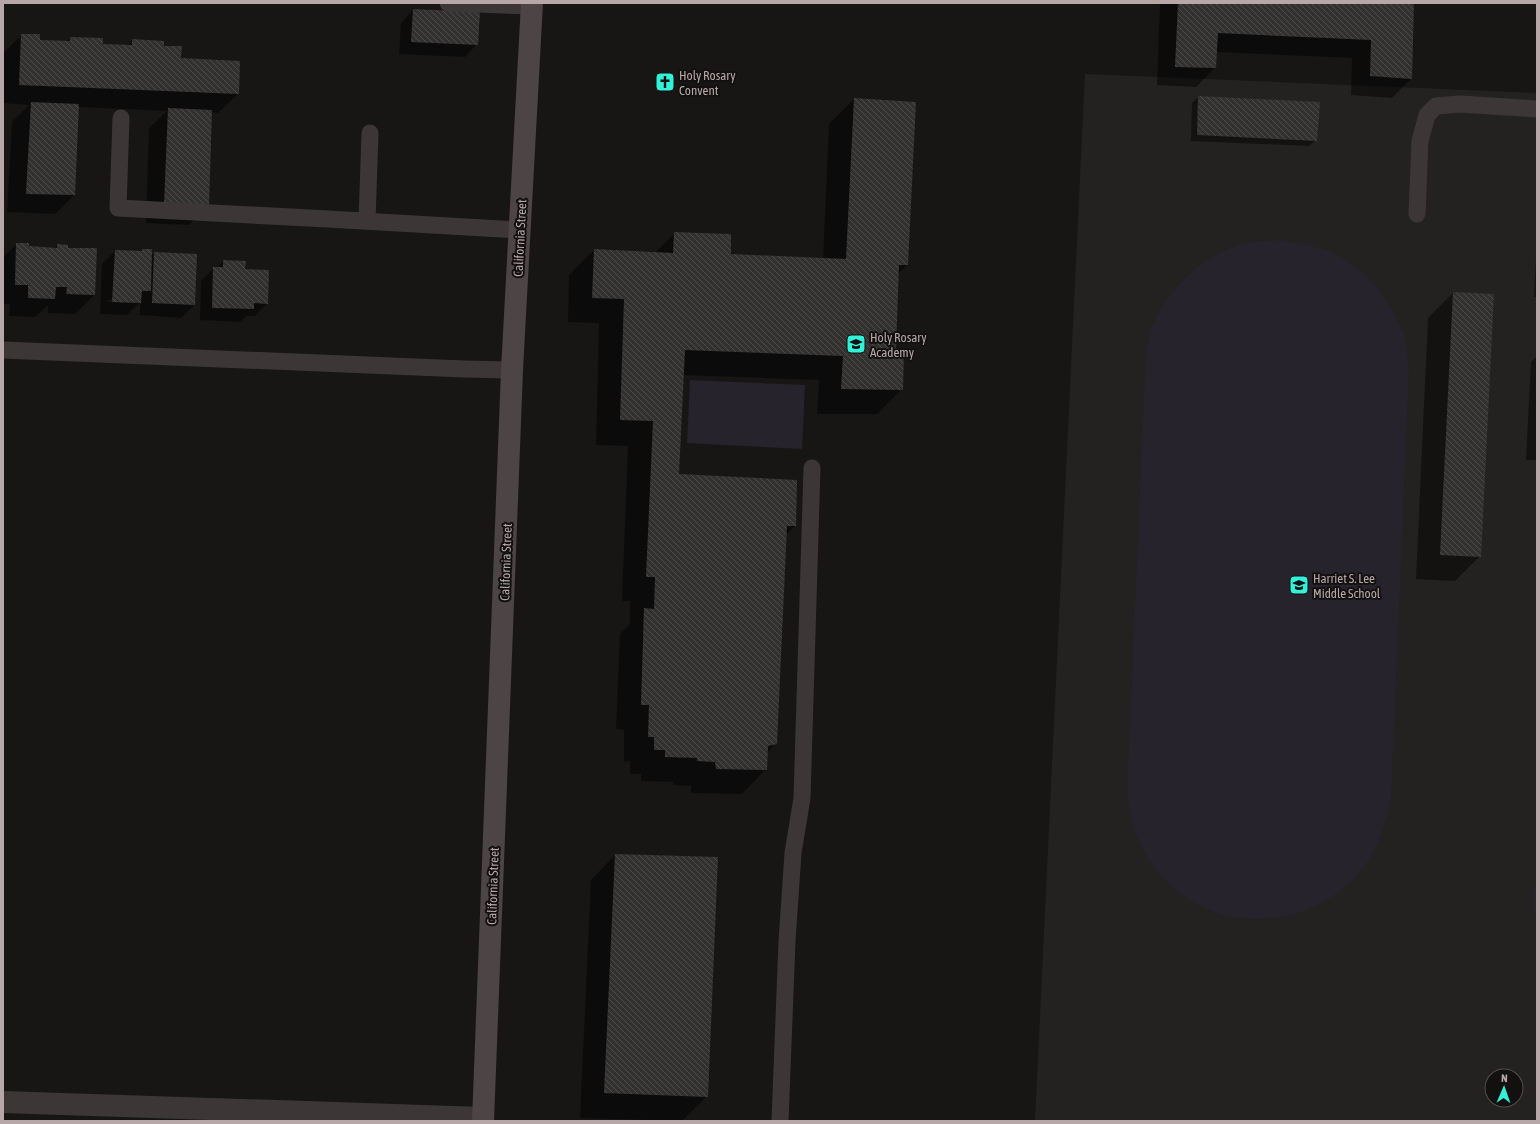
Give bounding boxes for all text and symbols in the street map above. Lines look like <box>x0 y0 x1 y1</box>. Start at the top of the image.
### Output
place label: Holy Rosary Convent <box>679 68 736 98</box>
church icon: Holy Rosary Convent <box>654 71 676 93</box>
street label: California Street <box>510 199 530 277</box>
place label: Holy Rosary Academy <box>870 330 927 360</box>
school or university icon: Holy Rosary Academy <box>845 333 867 355</box>
street label: California Street <box>497 523 515 601</box>
place label: Harriet S. Lee Middle School <box>1313 571 1381 601</box>
school or university icon: Harriet S. Lee Middle School <box>1288 574 1310 596</box>
street label: California Street <box>484 847 502 925</box>
north arrow <box>1484 1068 1524 1108</box>
text: N <box>1501 1072 1508 1084</box>

